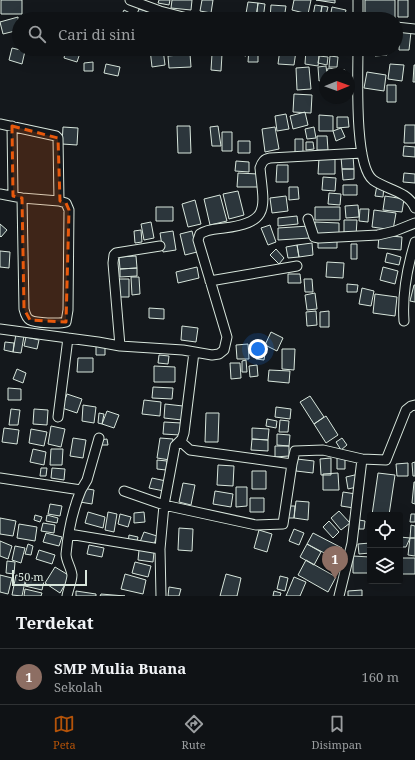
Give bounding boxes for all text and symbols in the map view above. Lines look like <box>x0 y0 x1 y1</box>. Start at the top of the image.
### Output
search box <box>12 12 403 56</box>
icon: search <box>26 23 48 45</box>
text: Cari di sini <box>58 24 135 44</box>
north arrow <box>319 68 355 104</box>
your location <box>248 339 268 359</box>
map controls <box>367 512 403 584</box>
button: locate <box>367 512 403 548</box>
pin: 1 <box>322 546 348 579</box>
button: layers <box>367 548 403 584</box>
scale bar <box>12 568 87 587</box>
text: 50 m <box>18 569 44 584</box>
text: Terdekat <box>16 611 94 634</box>
text: SMP Mulia Buana <box>54 658 186 678</box>
text: 1 <box>25 668 33 686</box>
text: 160 m <box>362 668 399 686</box>
text: Sekolah <box>54 678 102 696</box>
tab: Peta <box>53 713 76 752</box>
tab: Rute <box>182 713 206 752</box>
tab: Disimpan <box>312 713 362 752</box>

